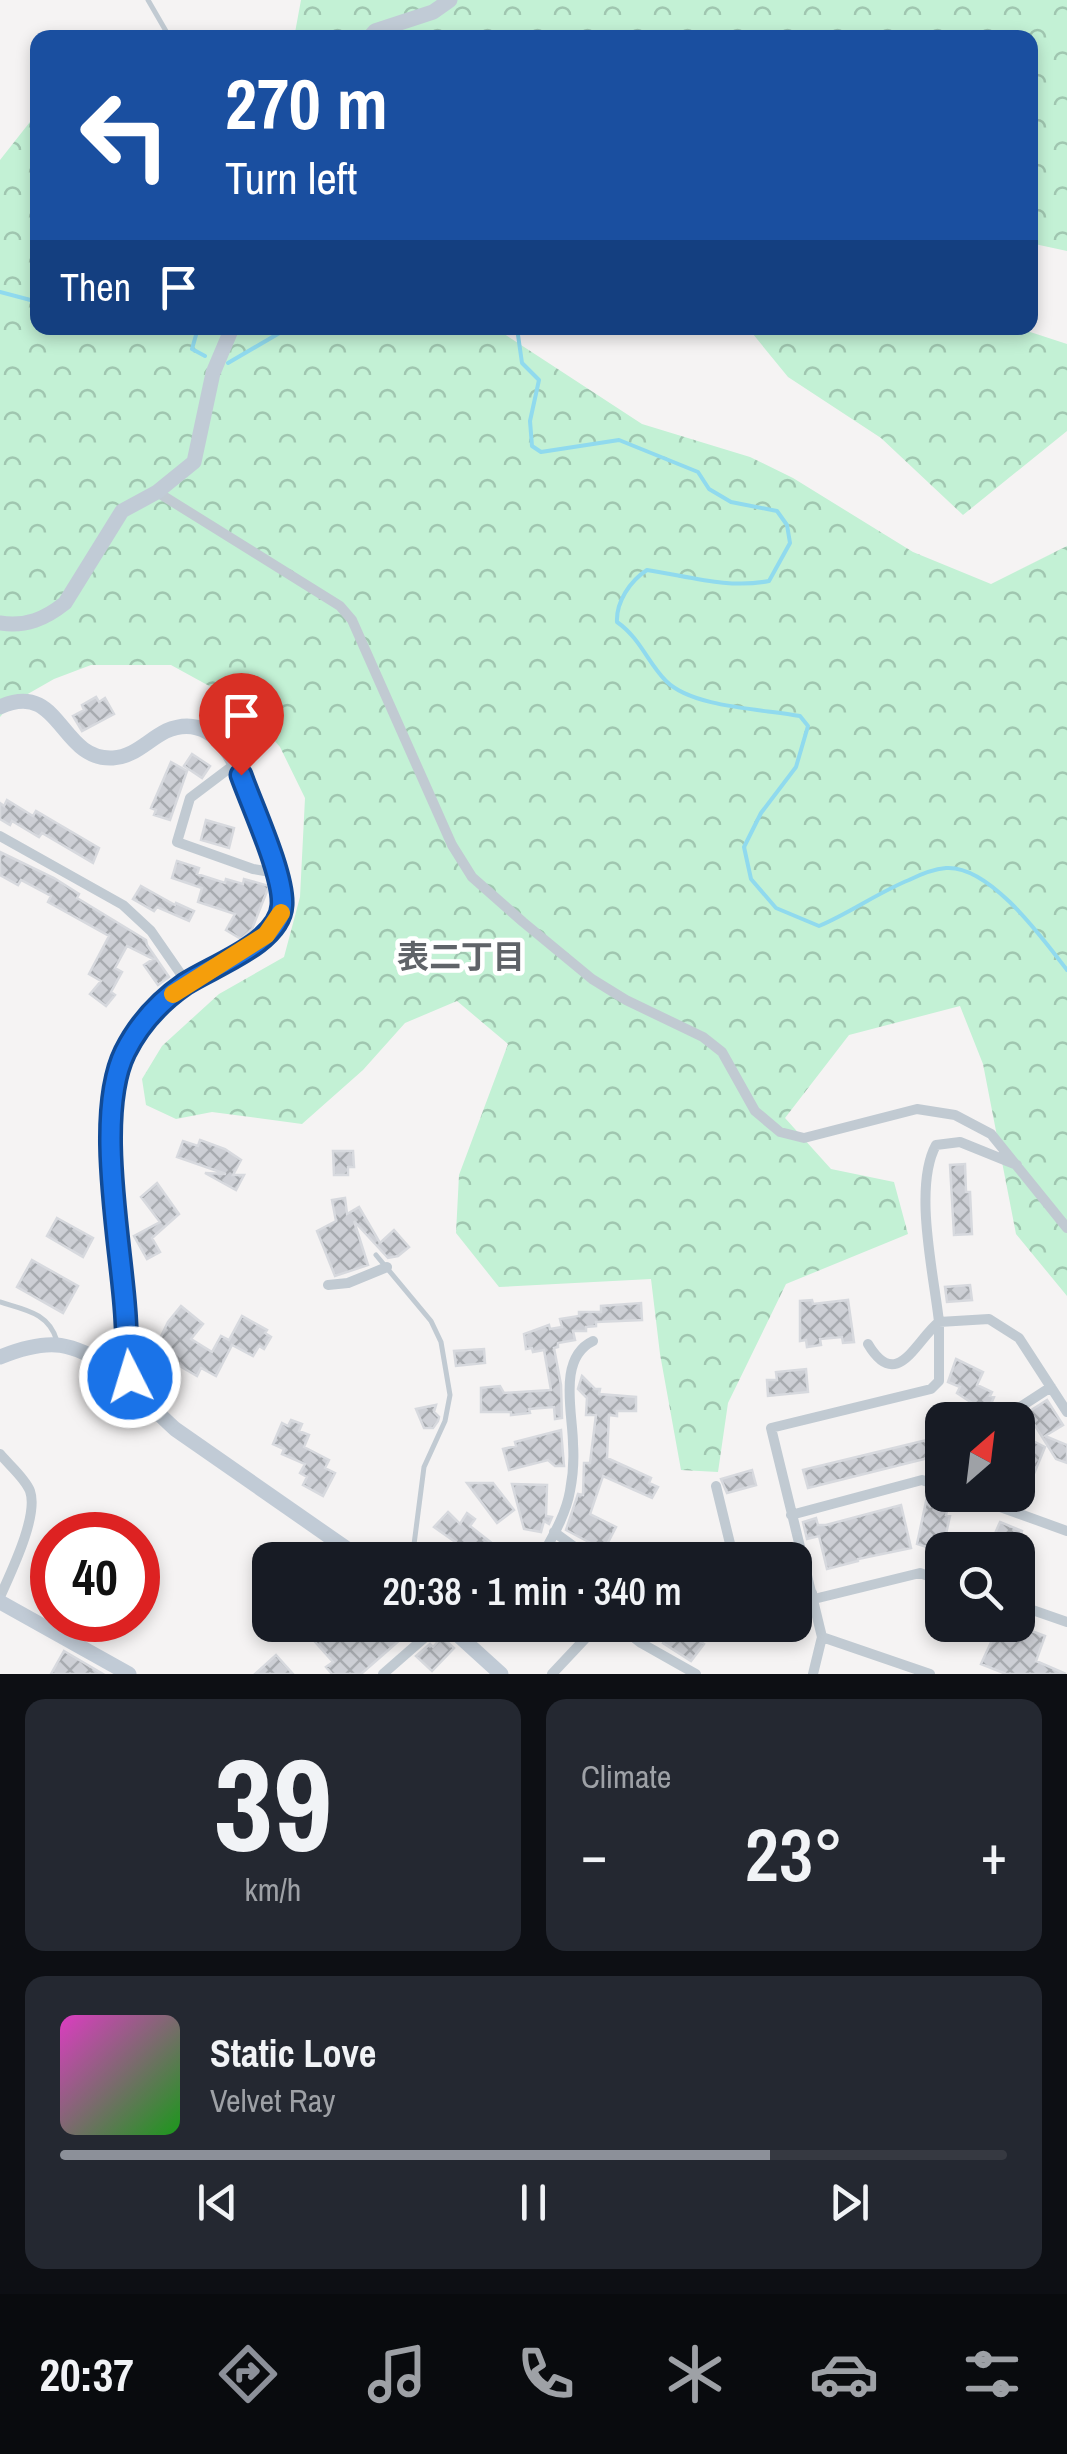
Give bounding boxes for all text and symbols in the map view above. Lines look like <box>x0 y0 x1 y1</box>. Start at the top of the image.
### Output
text: 270 m <box>225 57 388 151</box>
icon: left <box>60 70 190 200</box>
text: Turn left <box>225 147 357 208</box>
icon: arrive <box>151 260 206 315</box>
text: Then <box>60 262 131 313</box>
pin <box>199 673 284 776</box>
icon: arrive <box>214 688 269 743</box>
district label: 表二丁目 <box>397 935 525 978</box>
position arrow <box>78 1325 182 1429</box>
north arrow <box>925 1402 1035 1512</box>
map controls <box>925 1402 1035 1642</box>
speed limit sign: 40 <box>30 1512 160 1642</box>
button: search <box>925 1532 1035 1642</box>
text: 20:38 · 1 min · 340 m <box>382 1566 682 1617</box>
text: 39 <box>214 1715 332 1891</box>
text: Climate <box>581 1755 671 1798</box>
text: 23° <box>745 1803 843 1904</box>
text: − <box>581 1817 607 1891</box>
text: + <box>981 1817 1007 1891</box>
text: km/h <box>245 1868 301 1911</box>
text: Static Love <box>210 2028 376 2079</box>
text: Velvet Ray <box>210 2079 335 2122</box>
icon: previous <box>190 2175 245 2230</box>
icon: pause <box>506 2175 561 2230</box>
icon: next <box>822 2175 877 2230</box>
icon: directions <box>213 2339 283 2409</box>
icon: music <box>362 2339 432 2409</box>
icon: phone <box>511 2339 581 2409</box>
icon: climate <box>660 2339 730 2409</box>
icon: car <box>809 2339 879 2409</box>
icon: filters <box>957 2339 1027 2409</box>
text: 20:37 <box>39 2344 134 2405</box>

